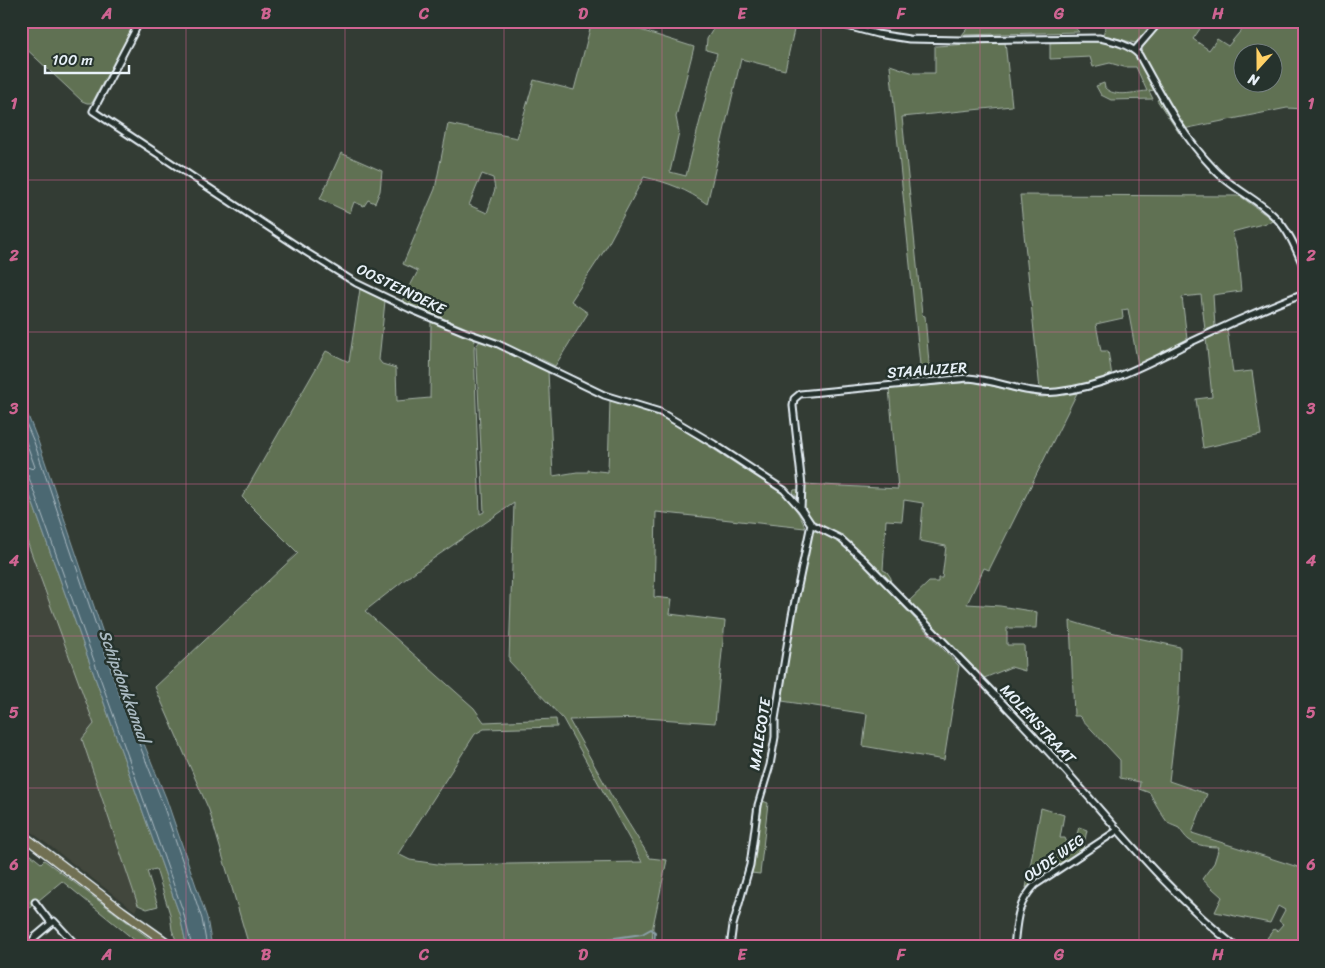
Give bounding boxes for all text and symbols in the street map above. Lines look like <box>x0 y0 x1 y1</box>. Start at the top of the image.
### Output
text: A <box>101 0 112 28</box>
text: B <box>261 0 272 28</box>
text: C <box>418 0 430 28</box>
text: D <box>578 0 588 28</box>
text: E <box>738 0 748 28</box>
text: F <box>896 0 907 28</box>
text: G <box>1053 0 1065 28</box>
text: H <box>1211 0 1224 28</box>
scale bar <box>45 42 129 74</box>
north arrow <box>1232 42 1282 92</box>
text: 100 m <box>52 47 93 73</box>
text: N <box>1244 66 1263 93</box>
text: 1 <box>11 89 18 118</box>
text: 1 <box>1308 89 1315 118</box>
text: 2 <box>8 241 19 270</box>
text: 2 <box>1305 241 1316 270</box>
street label: OOSTEINDEKE <box>352 256 452 323</box>
street label: STAALIJZER <box>886 354 968 386</box>
text: 3 <box>9 394 19 423</box>
text: 3 <box>1306 394 1316 423</box>
text: 4 <box>8 546 19 575</box>
text: 4 <box>1305 546 1316 575</box>
water label: Schipdonkkanaal <box>91 625 160 750</box>
street label: MOLENSTRAAT <box>994 678 1083 771</box>
street label: MALECOTE <box>741 694 779 772</box>
text: 5 <box>9 698 19 727</box>
text: 5 <box>1306 698 1316 727</box>
street label: OUDE WEG <box>1018 827 1090 889</box>
text: 6 <box>8 850 19 879</box>
text: 6 <box>1305 850 1316 879</box>
text: A <box>101 940 112 968</box>
text: B <box>261 940 272 968</box>
text: C <box>418 940 430 968</box>
text: D <box>578 940 588 968</box>
text: E <box>738 940 748 968</box>
text: F <box>896 940 907 968</box>
text: G <box>1053 940 1065 968</box>
text: H <box>1211 940 1224 968</box>

